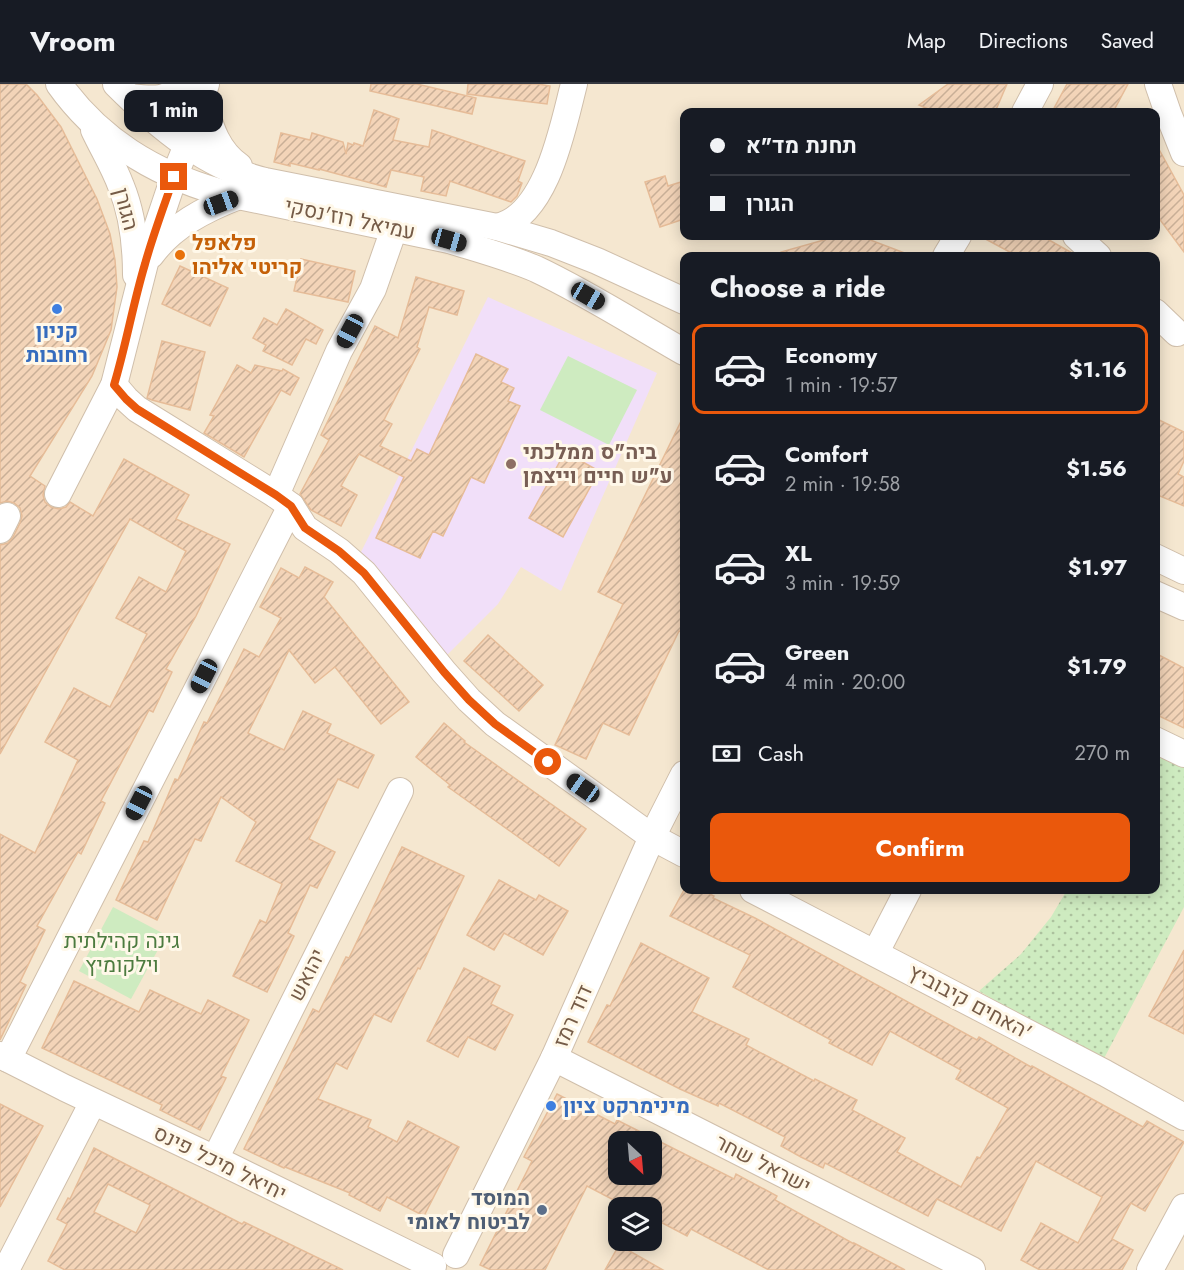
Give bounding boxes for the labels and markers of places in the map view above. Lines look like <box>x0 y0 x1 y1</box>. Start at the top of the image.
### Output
place label: פלאפל קריטי אליהו <box>192 228 302 282</box>
marker: פלאפל קריטי אליהו <box>173 248 187 262</box>
marker: קניון רחובות <box>50 302 64 316</box>
place label: קניון רחובות <box>26 316 88 370</box>
place label: ביה"ס ממלכתי ע"ש חיים וייצמן <box>523 437 673 491</box>
marker: ביה"ס ממלכתי ע"ש חיים וייצמן <box>504 457 518 471</box>
place label: מינימרקט ציון <box>563 1091 690 1121</box>
marker: מינימרקט ציון <box>544 1099 558 1113</box>
place label: המוסד לביטוח לאומי <box>407 1183 530 1237</box>
marker: המוסד לביטוח לאומי <box>535 1203 549 1217</box>

